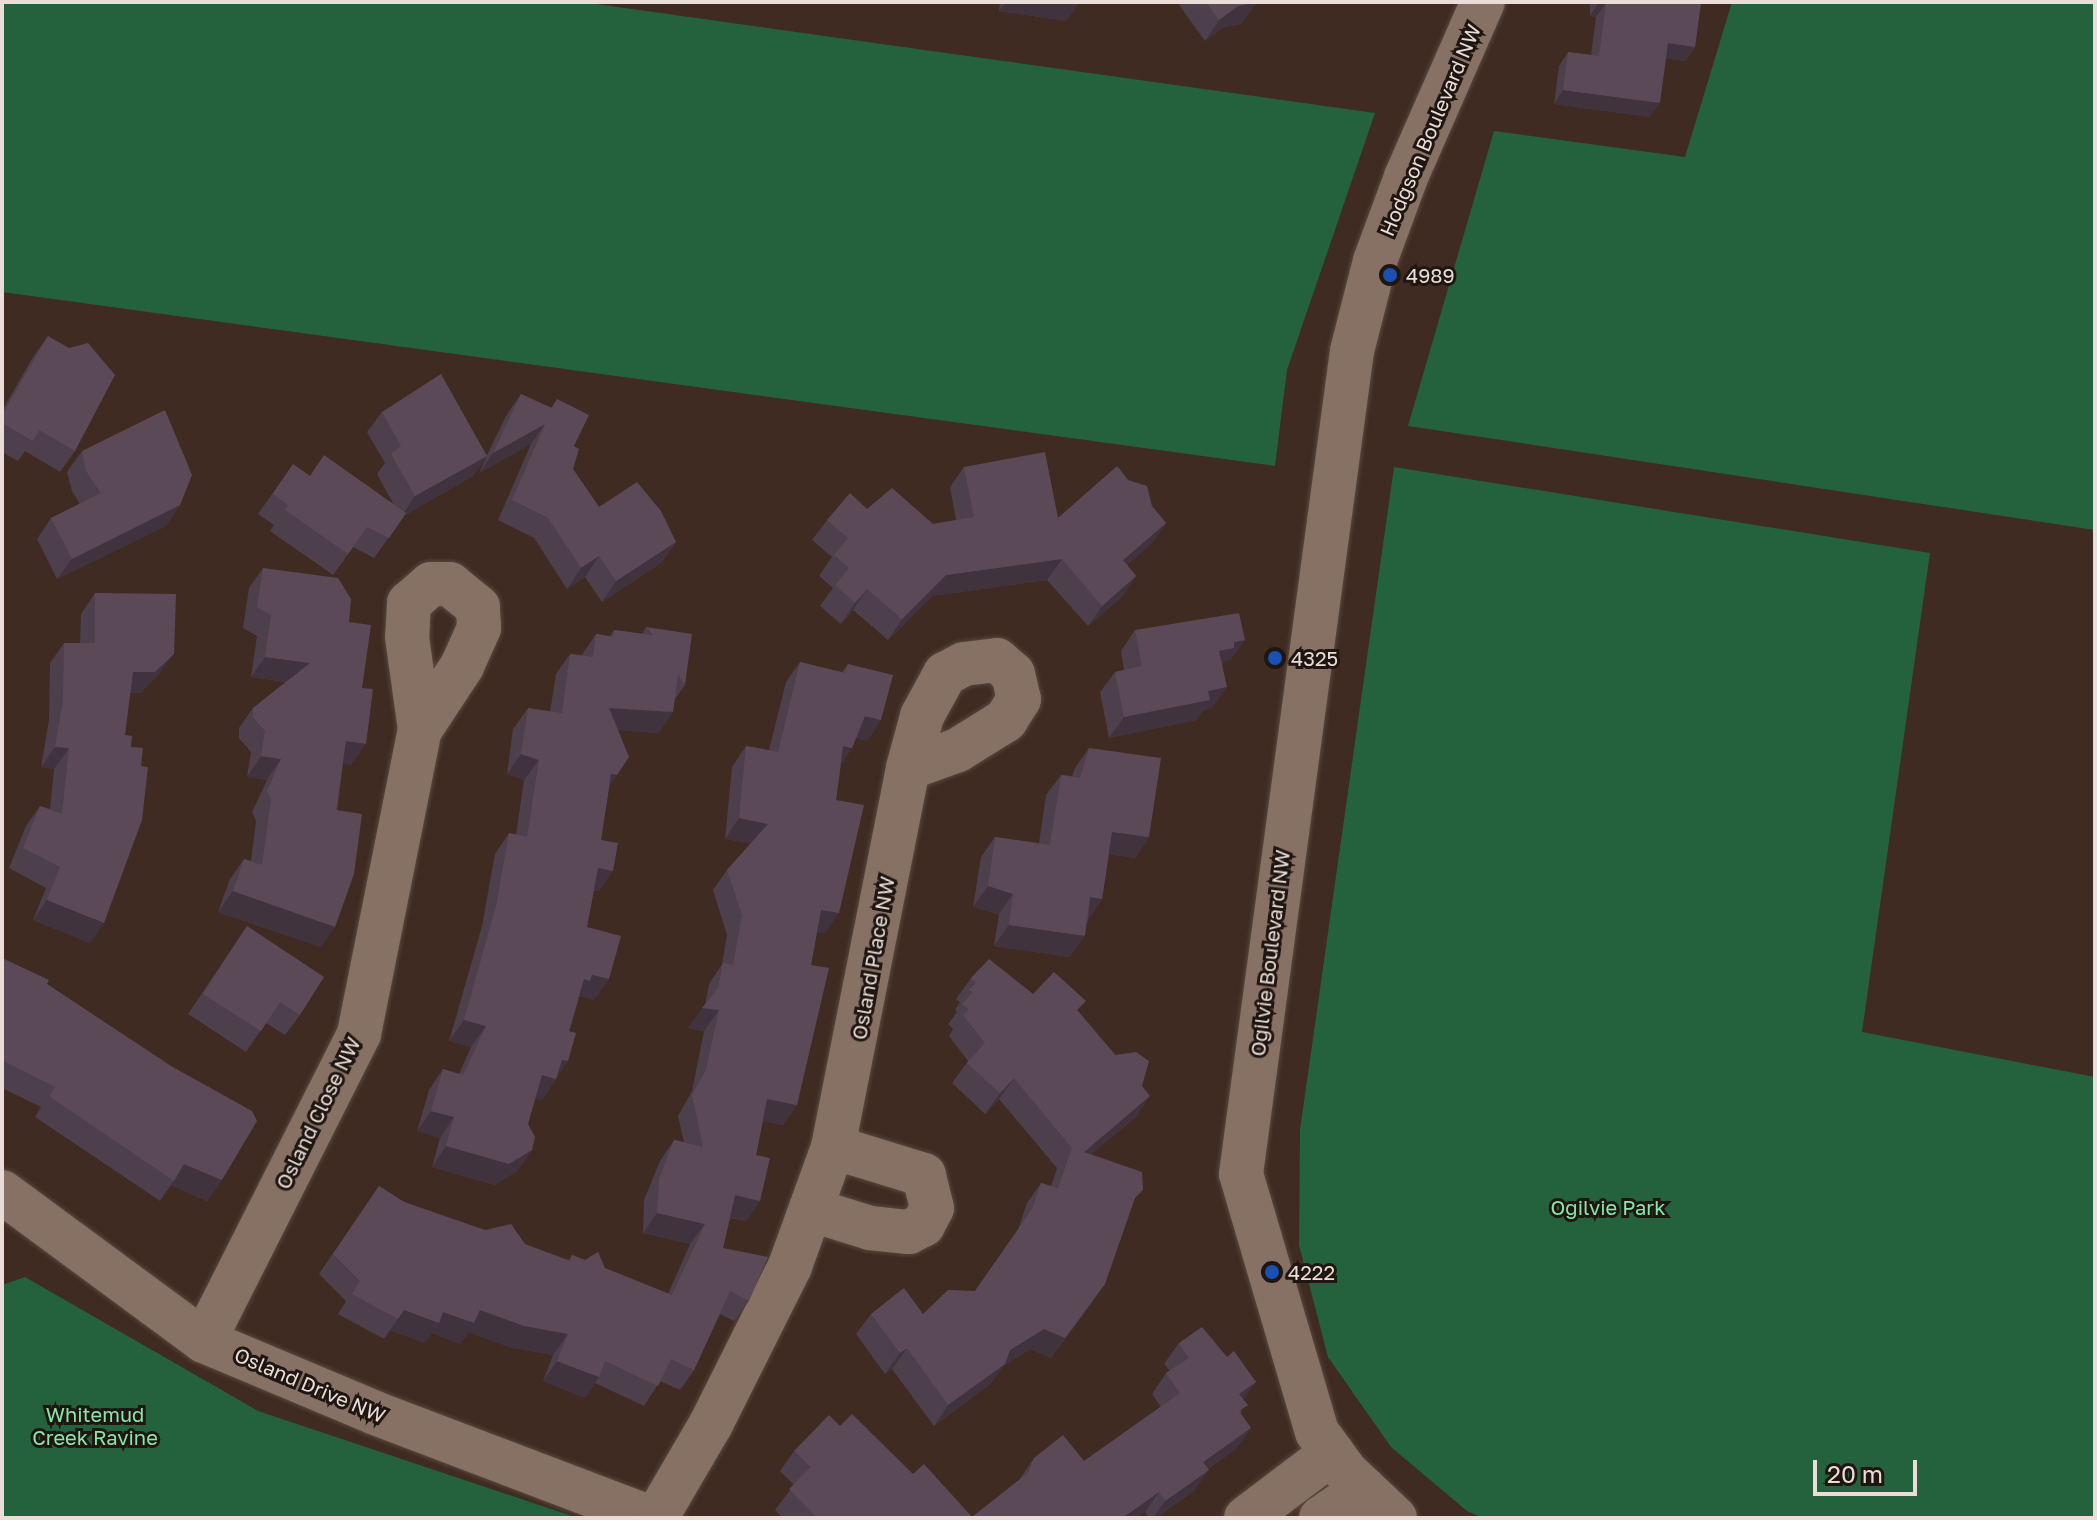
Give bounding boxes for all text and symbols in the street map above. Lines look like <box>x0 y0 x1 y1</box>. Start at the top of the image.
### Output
street label: Hodgson Boulevard NW <box>1374 20 1486 240</box>
place label: 4989 <box>1406 263 1455 287</box>
marker: 4989 <box>1381 266 1399 284</box>
place label: 4325 <box>1291 646 1338 670</box>
marker: 4325 <box>1266 649 1284 667</box>
street label: Ogilvie Boulevard NW <box>1245 848 1295 1058</box>
street label: Osland Place NW <box>847 874 899 1042</box>
street label: Osland Close NW <box>271 1033 365 1193</box>
park label: Ogilvie Park <box>1551 1195 1665 1219</box>
place label: 4222 <box>1288 1260 1335 1284</box>
marker: 4222 <box>1263 1263 1281 1281</box>
street label: Osland Drive NW <box>231 1342 389 1428</box>
park label: Whitemud Creek Ravine <box>32 1402 158 1449</box>
scale bar <box>1817 1444 1921 1494</box>
text: 20 m <box>1827 1459 1883 1488</box>

